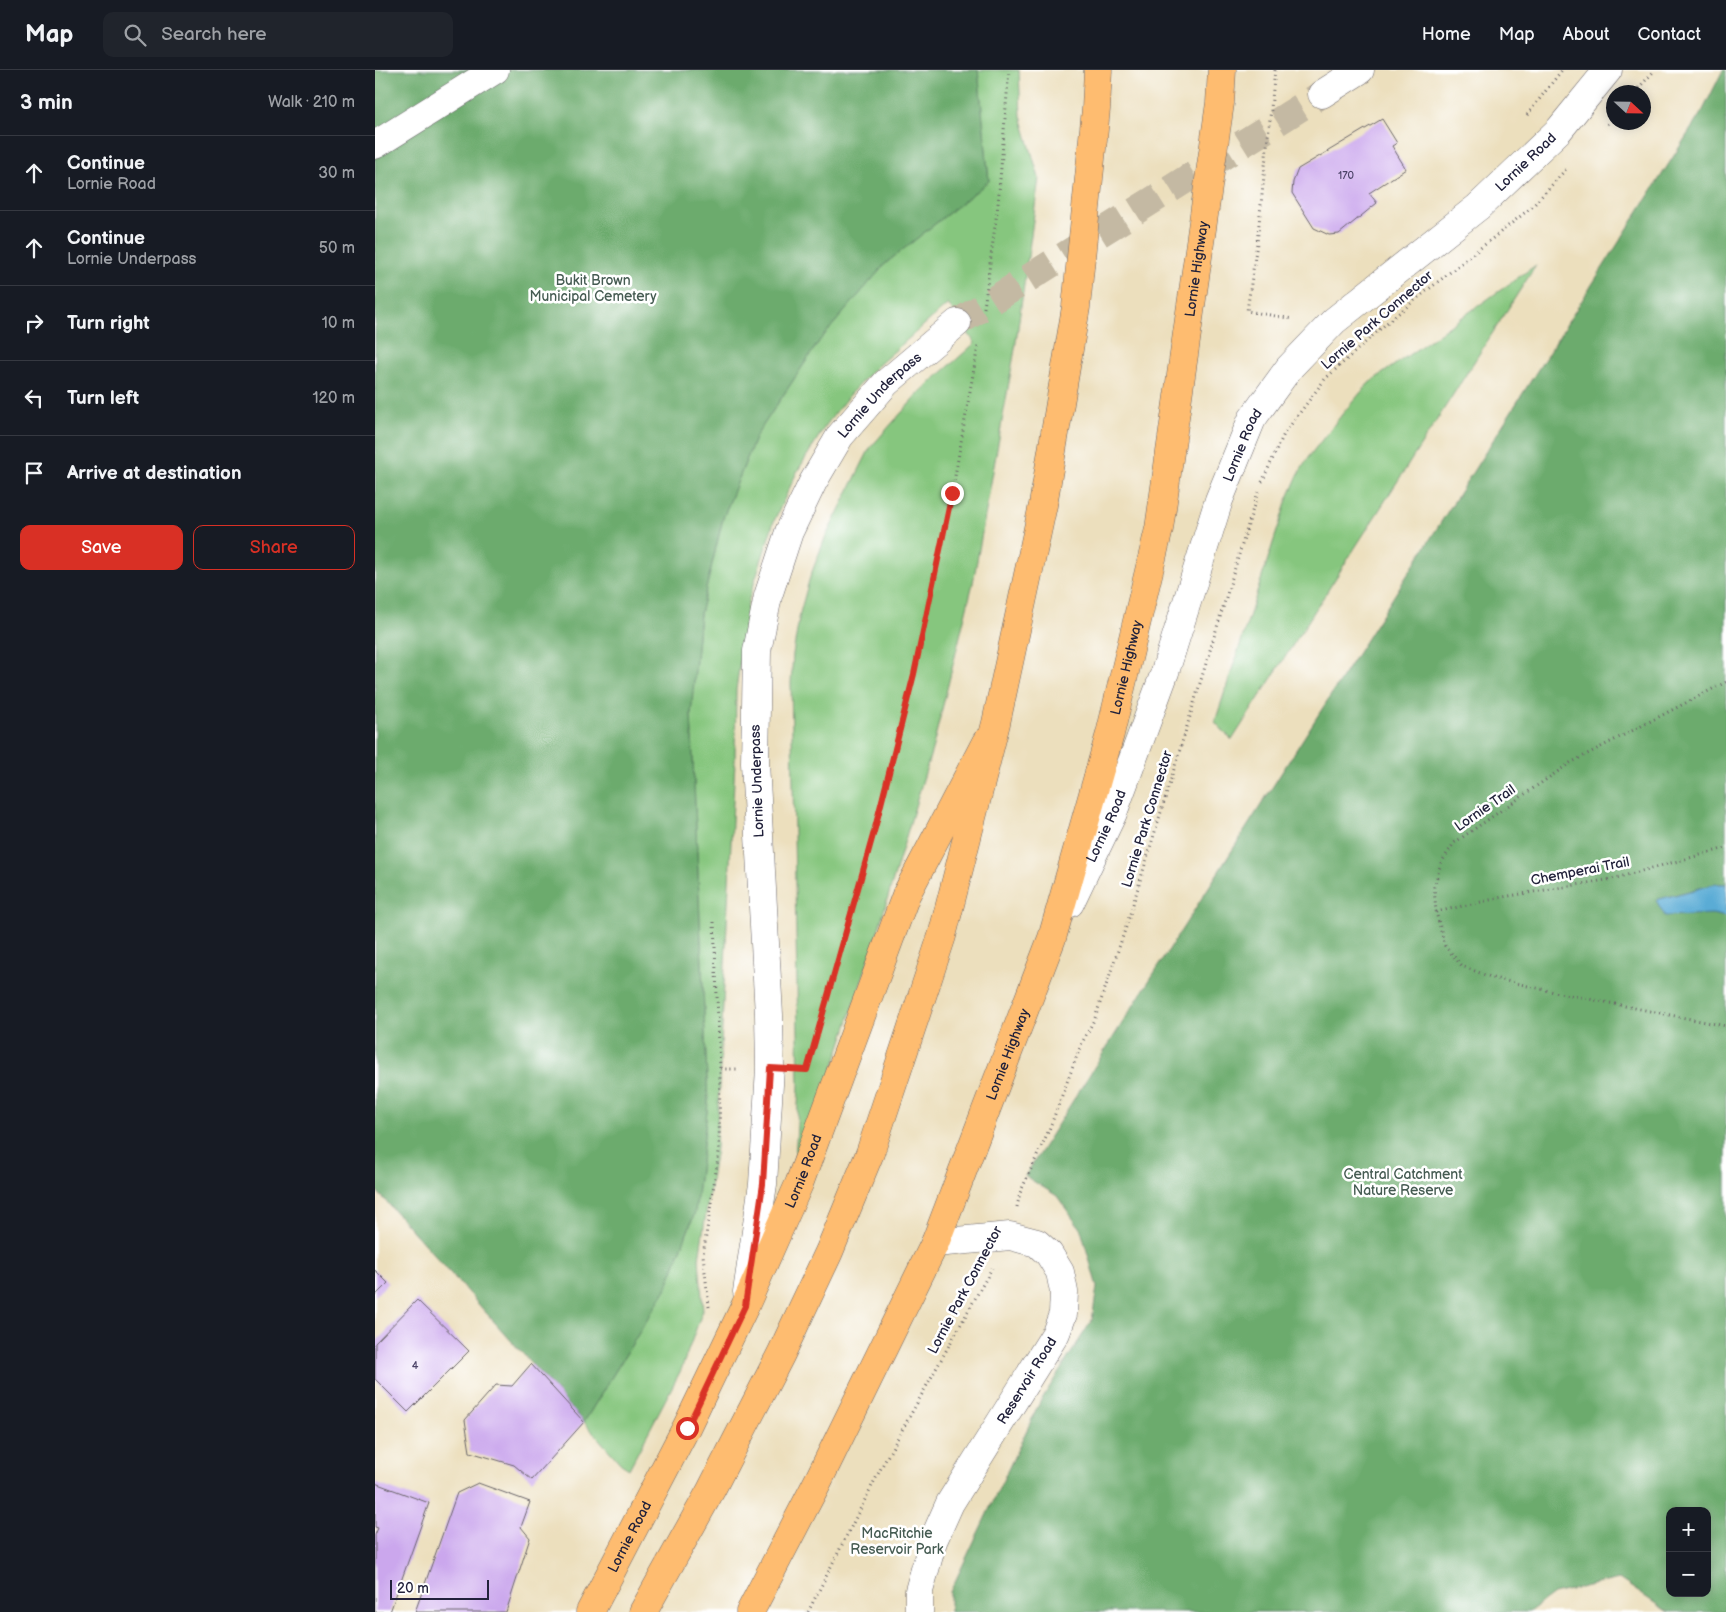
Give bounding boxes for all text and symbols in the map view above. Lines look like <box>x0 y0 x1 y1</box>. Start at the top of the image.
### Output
search box <box>103 12 453 57</box>
text: Map <box>25 20 73 49</box>
icon: search <box>121 21 149 49</box>
text: Search here <box>161 23 267 46</box>
text: Home <box>1422 24 1471 45</box>
text: Map <box>1499 24 1535 45</box>
text: About <box>1563 24 1610 45</box>
text: Contact <box>1638 24 1701 45</box>
north arrow <box>1606 85 1651 130</box>
text: 3 min <box>20 90 73 115</box>
text: Walk · 210 m <box>268 93 355 112</box>
street label: Lornie Road <box>1491 129 1560 195</box>
text: Continue <box>67 152 145 175</box>
icon: ahead <box>20 159 48 187</box>
text: 30 m <box>318 164 355 183</box>
house number: 170 <box>1338 169 1355 182</box>
text: Lornie Road <box>67 175 156 194</box>
street label: Lornie Highway <box>1181 219 1212 318</box>
text: Continue <box>67 227 145 250</box>
icon: ahead <box>20 234 48 262</box>
text: 50 m <box>319 239 355 258</box>
text: Lornie Underpass <box>67 250 197 269</box>
street label: Lornie Park Connector <box>1318 266 1437 373</box>
park label: Bukit Brown Municipal Cemetery <box>529 272 657 305</box>
icon: right <box>20 309 48 337</box>
text: Turn right <box>67 312 150 335</box>
text: 10 m <box>322 314 355 333</box>
street label: Lornie Underpass <box>834 348 925 441</box>
icon: left <box>20 384 48 412</box>
text: Turn left <box>67 387 139 410</box>
text: 120 m <box>312 389 355 408</box>
street label: Lornie Road <box>1219 405 1265 484</box>
icon: arrive <box>20 459 48 487</box>
text: Arrive at destination <box>67 462 242 485</box>
route end <box>941 482 964 505</box>
button: Save <box>20 525 183 570</box>
button: Share <box>193 525 355 570</box>
street label: Lornie Highway <box>1106 618 1146 716</box>
street label: Lornie Underpass <box>747 724 767 838</box>
street label: Lornie Park Connector <box>1118 748 1176 889</box>
street label: Lornie Trail <box>1451 781 1519 835</box>
street label: Lornie Road <box>1082 787 1129 865</box>
street label: Chemperai Trail <box>1529 853 1631 889</box>
street label: Lornie Highway <box>982 1005 1033 1102</box>
street label: Lornie Road <box>781 1132 825 1211</box>
park label: Central Catchment Nature Reserve <box>1343 1166 1463 1199</box>
street label: Lornie Park Connector <box>924 1222 1006 1357</box>
street label: Reservoir Road <box>993 1334 1060 1427</box>
house number: 4 <box>412 1359 419 1372</box>
route start <box>676 1417 699 1440</box>
street label: Lornie Road <box>604 1498 655 1575</box>
map controls <box>1666 1507 1711 1597</box>
button: + <box>1666 1507 1711 1552</box>
park label: MacRitchie Reservoir Park <box>850 1525 944 1558</box>
button: − <box>1666 1552 1711 1597</box>
scale bar <box>390 1577 489 1600</box>
text: 20 m <box>397 1580 429 1597</box>

